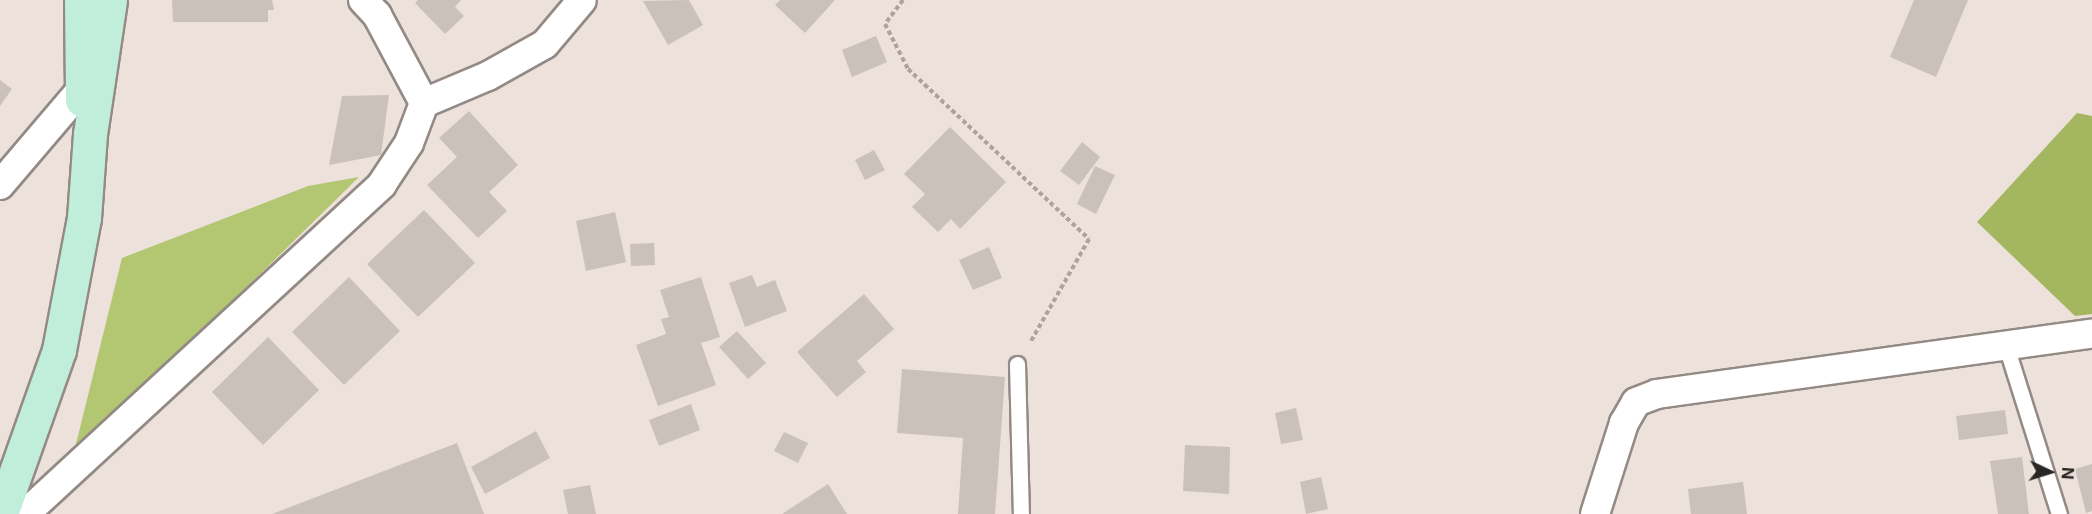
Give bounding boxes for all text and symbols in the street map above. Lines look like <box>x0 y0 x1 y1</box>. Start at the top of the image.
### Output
north arrow <box>2020 442 2080 502</box>
text: N <box>2058 466 2078 480</box>

